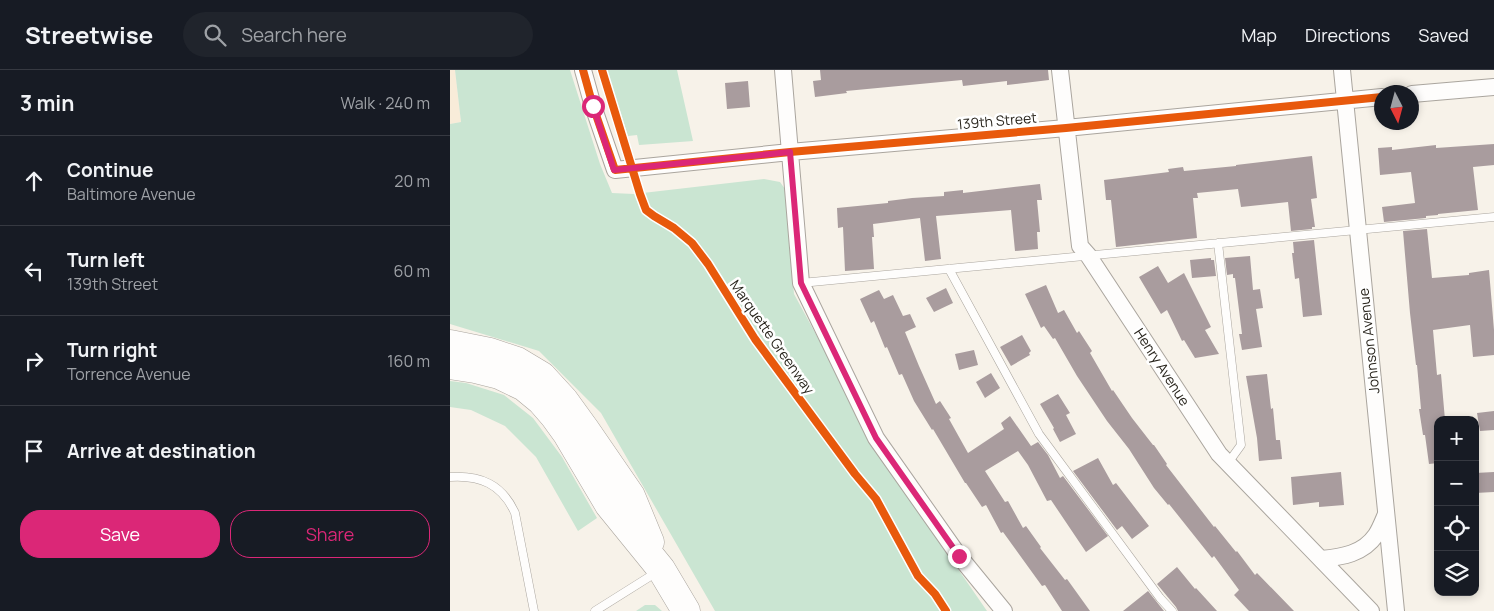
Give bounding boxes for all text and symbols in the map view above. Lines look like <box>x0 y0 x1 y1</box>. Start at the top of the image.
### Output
search box <box>183 12 533 57</box>
text: Streetwise <box>25 18 153 51</box>
icon: search <box>201 21 229 49</box>
text: Search here <box>241 22 347 48</box>
text: Map <box>1241 23 1277 47</box>
text: Directions <box>1305 23 1390 47</box>
text: Saved <box>1418 23 1469 47</box>
north arrow <box>1374 85 1419 130</box>
text: 3 min <box>20 89 74 117</box>
text: Walk · 240 m <box>340 92 430 114</box>
route start <box>582 95 605 118</box>
street label: 139th Street <box>956 108 1038 133</box>
text: Continue <box>67 157 153 183</box>
icon: ahead <box>20 167 48 195</box>
text: 20 m <box>394 170 430 192</box>
text: Baltimore Avenue <box>67 183 196 205</box>
text: Turn left <box>67 247 145 273</box>
icon: left <box>20 257 48 285</box>
text: 60 m <box>394 260 430 282</box>
text: 139th Street <box>67 273 158 295</box>
street label: Marquette Greenway <box>726 276 819 398</box>
street label: Johnson Avenue <box>1354 287 1383 395</box>
street label: Henry Avenue <box>1130 324 1195 409</box>
text: Turn right <box>67 337 157 363</box>
icon: right <box>20 347 48 375</box>
text: 160 m <box>387 350 430 372</box>
text: Torrence Avenue <box>67 363 191 385</box>
map controls <box>1434 416 1479 596</box>
button: + <box>1434 416 1479 461</box>
icon: arrive <box>20 437 48 465</box>
text: Arrive at destination <box>67 438 256 464</box>
button: − <box>1434 461 1479 506</box>
button: locate <box>1434 506 1479 551</box>
button: Save <box>20 510 220 558</box>
button: Share <box>230 510 430 558</box>
route end <box>948 545 971 568</box>
button: layers <box>1434 551 1479 596</box>

